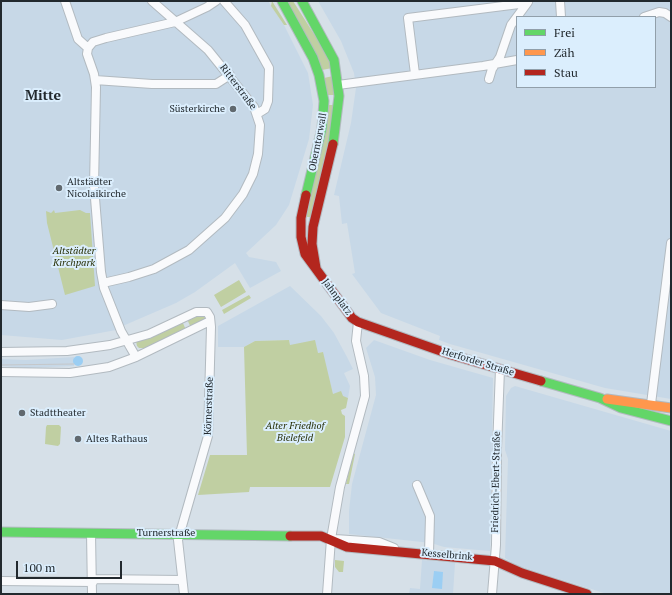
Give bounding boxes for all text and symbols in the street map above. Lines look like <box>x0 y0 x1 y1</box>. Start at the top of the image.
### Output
legend <box>516 16 656 88</box>
text: Frei <box>554 25 575 40</box>
text: Zäh <box>554 45 574 60</box>
street label: Ritterstraße <box>217 62 259 112</box>
text: Stau <box>554 65 578 80</box>
district label: Mitte <box>25 88 61 104</box>
place label: Süsterkirche <box>169 103 225 115</box>
marker: Süsterkirche <box>228 104 238 114</box>
street label: Oberntorwall <box>306 112 330 172</box>
place label: Altstädter Nicolaikirche <box>67 176 126 200</box>
marker: Altstädter Nicolaikirche <box>54 183 64 193</box>
park label: Altstädter Kirchpark <box>53 245 95 268</box>
street label: Jahnplatz <box>319 276 355 318</box>
street label: Herforder Straße <box>440 345 516 379</box>
street label: Körnerstraße <box>202 377 216 435</box>
place label: Stadttheater <box>30 407 86 419</box>
marker: Stadttheater <box>17 408 27 418</box>
park label: Alter Friedhof Bielefeld <box>265 420 325 444</box>
street label: Friedrich-Ebert-Straße <box>489 431 503 533</box>
place label: Altes Rathaus <box>86 433 147 445</box>
marker: Altes Rathaus <box>73 434 83 444</box>
street label: Turnerstraße <box>137 527 195 539</box>
street label: Kesselbrink <box>421 547 473 563</box>
scale bar <box>18 553 124 579</box>
text: 100 m <box>23 560 55 575</box>

